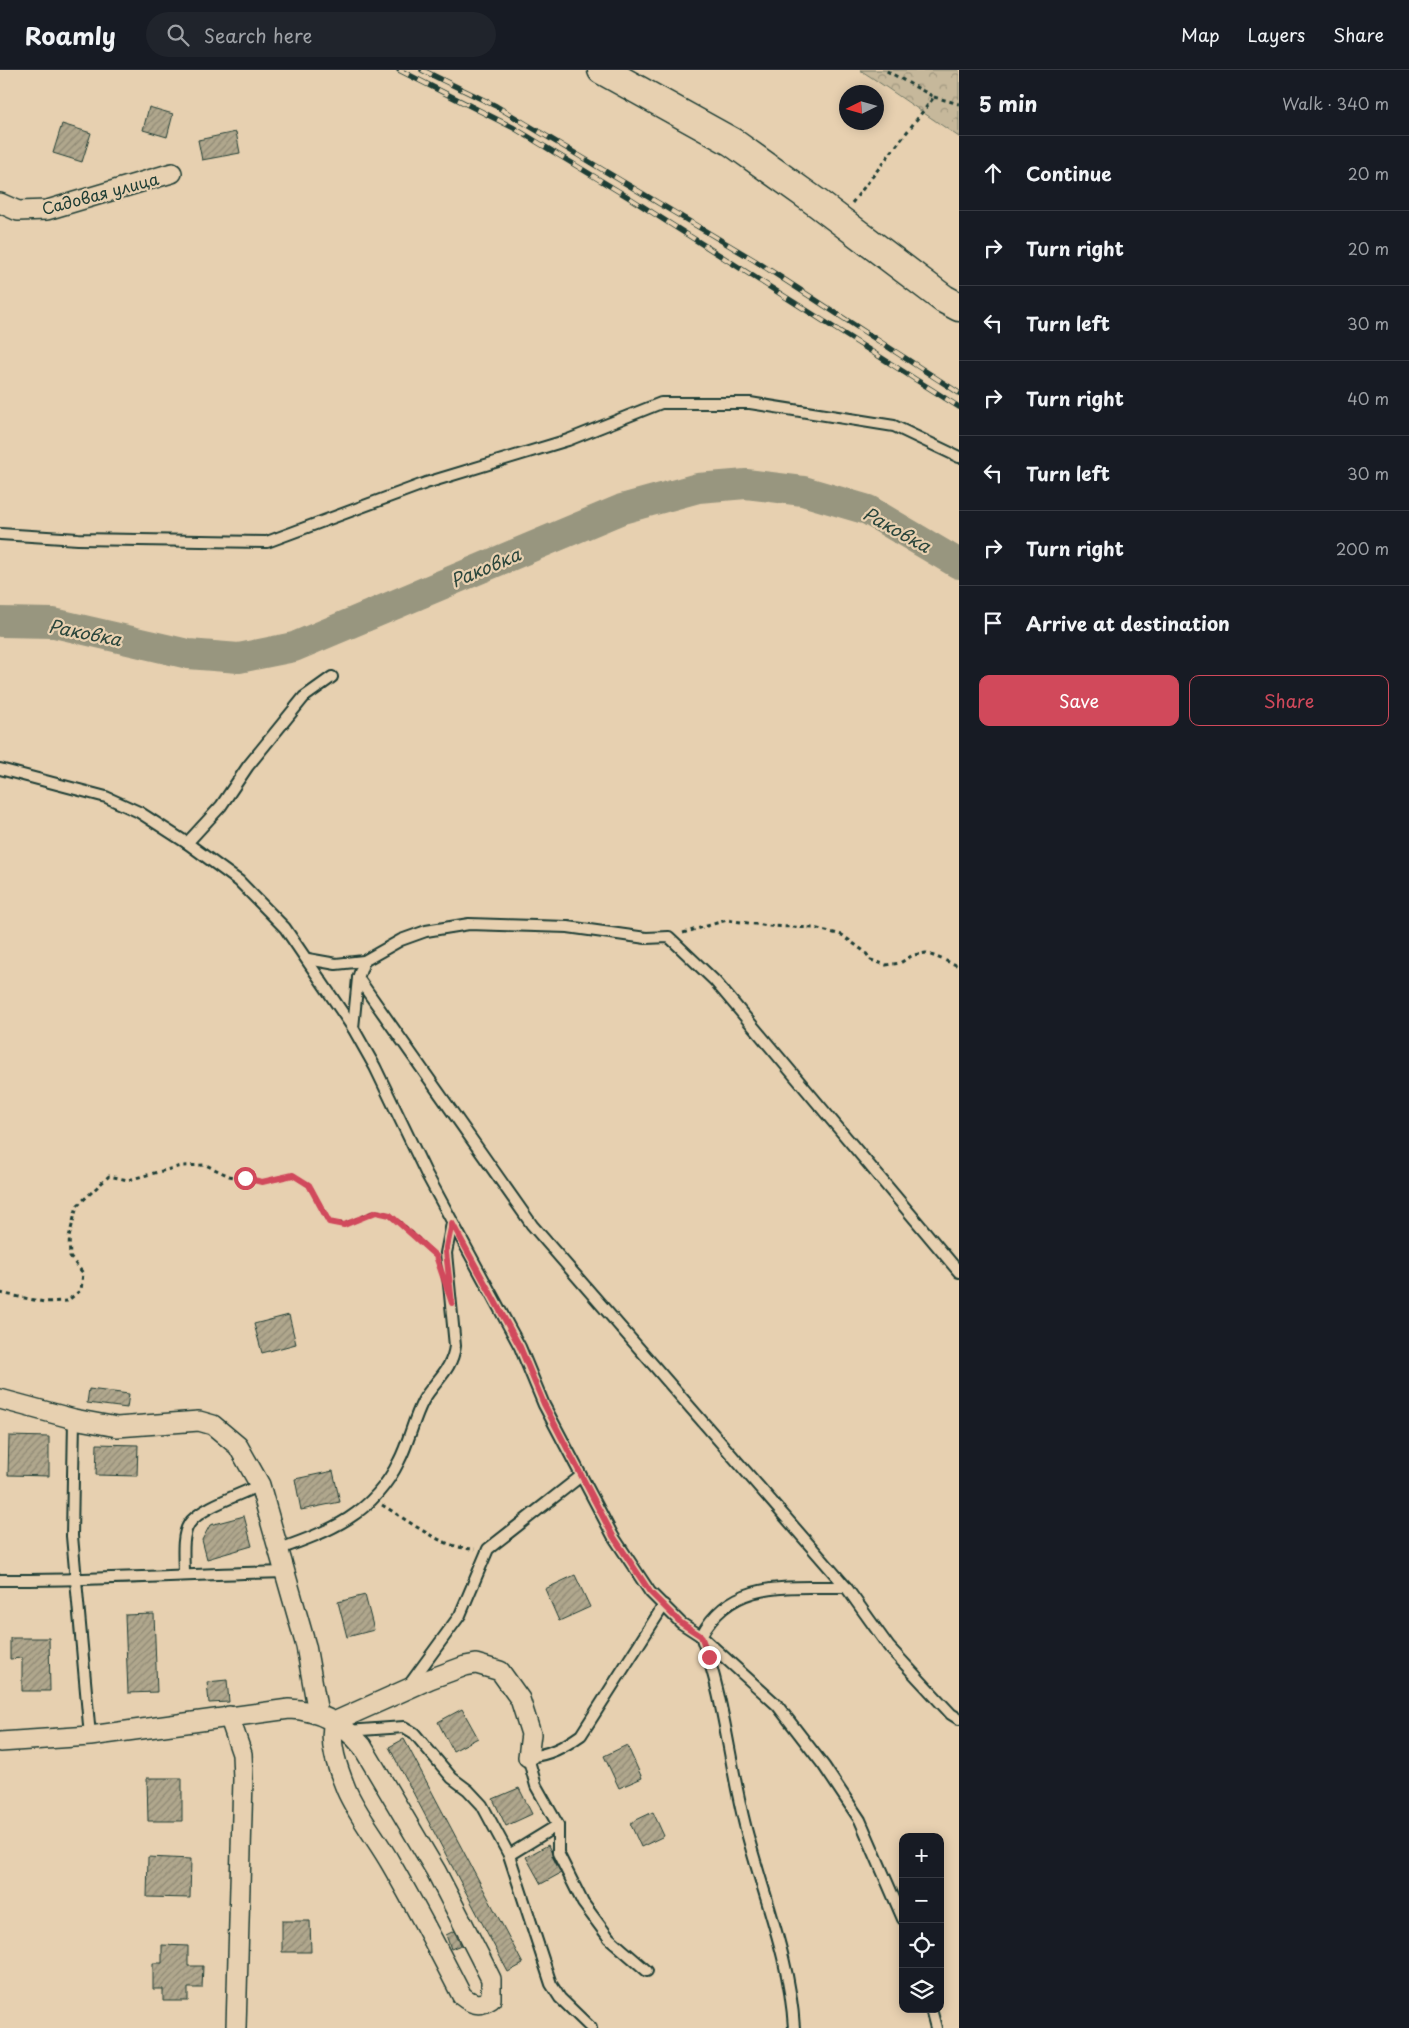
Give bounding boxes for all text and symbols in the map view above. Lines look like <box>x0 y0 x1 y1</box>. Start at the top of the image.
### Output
search box <box>146 12 496 57</box>
text: Roamly <box>25 17 116 53</box>
icon: search <box>164 21 192 49</box>
text: Search here <box>204 21 312 49</box>
text: Map <box>1181 21 1220 48</box>
text: Layers <box>1248 21 1305 48</box>
text: Share <box>1333 21 1384 48</box>
north arrow <box>839 85 884 130</box>
text: 5 min <box>979 87 1037 119</box>
text: Walk · 340 m <box>1282 91 1389 115</box>
icon: ahead <box>979 159 1007 187</box>
text: Continue <box>1026 159 1112 187</box>
text: 20 m <box>1348 161 1389 185</box>
street label: Садовая улица <box>39 166 161 220</box>
icon: right <box>979 234 1007 262</box>
text: Turn right <box>1026 234 1124 262</box>
text: 20 m <box>1348 236 1389 260</box>
icon: left <box>979 309 1007 337</box>
text: Turn left <box>1026 309 1110 337</box>
text: 30 m <box>1347 311 1389 335</box>
icon: right <box>979 384 1007 412</box>
text: Turn right <box>1026 384 1124 412</box>
text: 40 m <box>1347 386 1389 410</box>
icon: left <box>979 459 1007 487</box>
text: Turn left <box>1026 459 1110 487</box>
text: 30 m <box>1347 461 1389 485</box>
water label: Раковка <box>858 499 937 559</box>
icon: right <box>979 534 1007 562</box>
text: Turn right <box>1026 534 1124 562</box>
text: 200 m <box>1336 536 1389 560</box>
water label: Раковка <box>446 540 525 594</box>
icon: arrive <box>979 609 1007 637</box>
text: Arrive at destination <box>1026 609 1230 637</box>
water label: Раковка <box>46 612 125 652</box>
button: Save <box>979 675 1179 726</box>
button: Share <box>1189 675 1389 726</box>
route start <box>234 1167 257 1190</box>
route end <box>698 1646 721 1669</box>
map controls <box>899 1833 944 2013</box>
button: + <box>899 1833 944 1878</box>
button: − <box>899 1878 944 1923</box>
button: locate <box>899 1923 944 1968</box>
button: layers <box>899 1968 944 2013</box>

